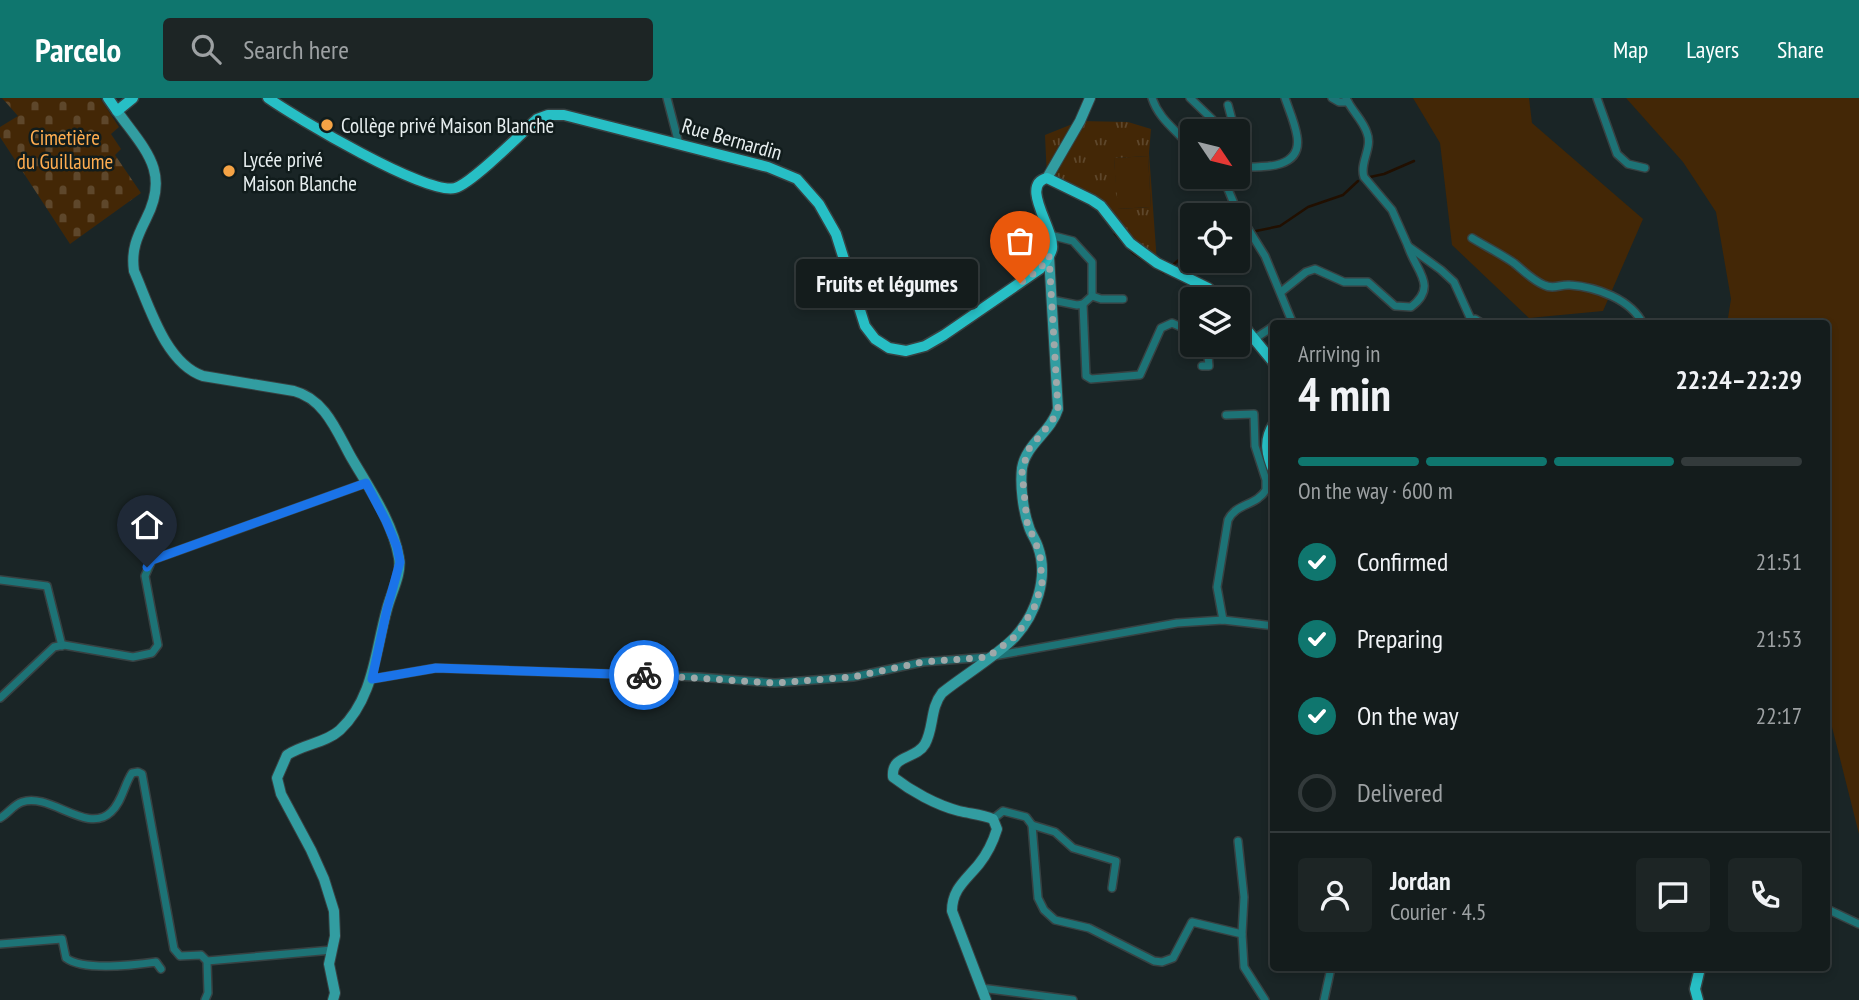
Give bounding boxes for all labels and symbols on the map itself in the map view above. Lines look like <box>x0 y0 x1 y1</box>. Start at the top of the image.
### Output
place label: Collège privé Maison Blanche <box>341 112 554 139</box>
street label: Rue Bernardin <box>679 112 785 166</box>
marker: Collège privé Maison Blanche <box>319 117 335 133</box>
north arrow <box>1180 119 1250 189</box>
park label: Cimetière du Guillaume <box>17 124 113 175</box>
place label: Lycée privé Maison Blanche <box>243 146 357 197</box>
marker: Lycée privé Maison Blanche <box>221 163 237 179</box>
pin <box>990 211 1050 283</box>
callout: Fruits et légumes <box>796 258 978 308</box>
pin <box>117 495 177 567</box>
courier <box>609 640 679 710</box>

